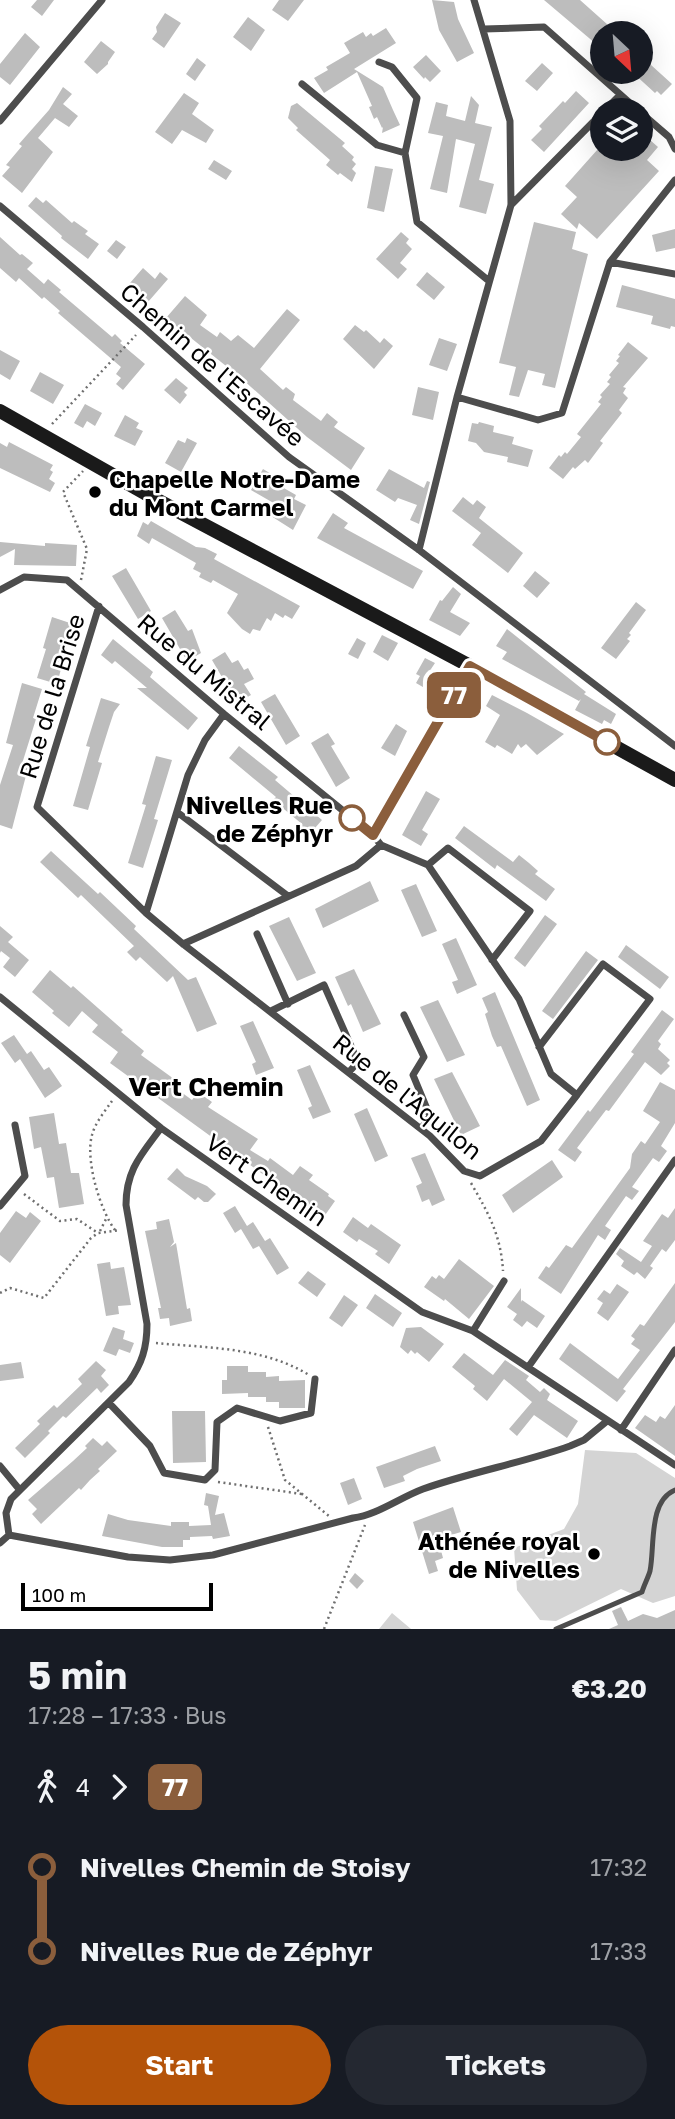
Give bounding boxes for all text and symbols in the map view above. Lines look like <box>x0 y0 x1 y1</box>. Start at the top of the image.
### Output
north arrow <box>590 21 653 84</box>
map controls <box>590 21 653 161</box>
button: layers <box>590 98 653 161</box>
street label: Chemin de l'Escavée <box>115 276 311 452</box>
place label: Chapelle Notre-Dame du Mont Carmel <box>109 464 360 521</box>
marker: Chapelle Notre-Dame du Mont Carmel <box>87 484 103 500</box>
street label: Rue du Mistral <box>132 607 278 735</box>
street label: Rue de la Brise <box>12 610 90 782</box>
line badge: 77 <box>422 672 486 718</box>
text: 77 <box>441 680 467 709</box>
unlabelled marker <box>594 729 620 755</box>
place label: Nivelles Rue de Zéphyr <box>186 790 333 847</box>
marker: Nivelles Rue de Zéphyr <box>339 805 365 831</box>
street label: Rue de l'Aquilon <box>328 1027 488 1165</box>
district label: Vert Chemin <box>129 1071 283 1102</box>
street label: Vert Chemin <box>201 1127 333 1231</box>
place label: Athénée royal de Nivelles <box>418 1526 580 1583</box>
marker: Athénée royal de Nivelles <box>586 1546 602 1562</box>
scale bar <box>21 1580 214 1612</box>
text: 100 m <box>32 1583 86 1606</box>
text: 5 min <box>28 1652 127 1697</box>
text: €3.20 <box>572 1673 647 1704</box>
text: 17:28 – 17:33 · Bus <box>28 1701 226 1729</box>
icon: walk <box>28 1768 66 1806</box>
icon: forward <box>100 1768 138 1806</box>
text: 77 <box>162 1772 188 1801</box>
text: 4 <box>76 1773 90 1801</box>
text: Nivelles Chemin de Stoisy <box>80 1852 411 1883</box>
text: 17:32 <box>590 1853 647 1881</box>
text: Nivelles Rue de Zéphyr <box>80 1936 372 1967</box>
text: 17:33 <box>590 1937 647 1965</box>
button: Start <box>28 2025 331 2105</box>
button: Tickets <box>345 2025 647 2105</box>

